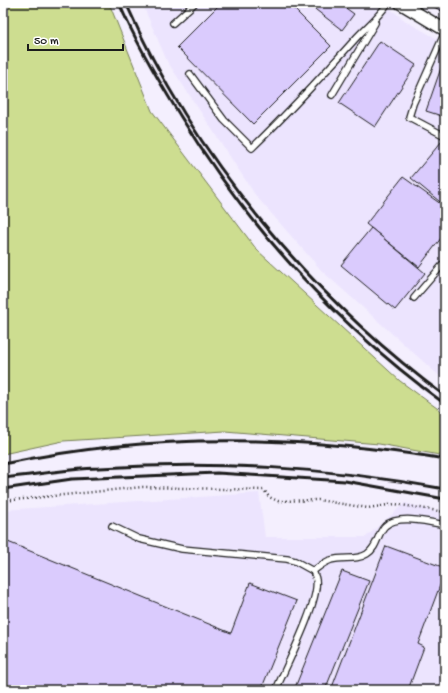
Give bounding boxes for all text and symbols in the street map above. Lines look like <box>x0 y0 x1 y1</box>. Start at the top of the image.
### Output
scale bar <box>28 26 123 52</box>
text: 50 m <box>34 35 59 49</box>

